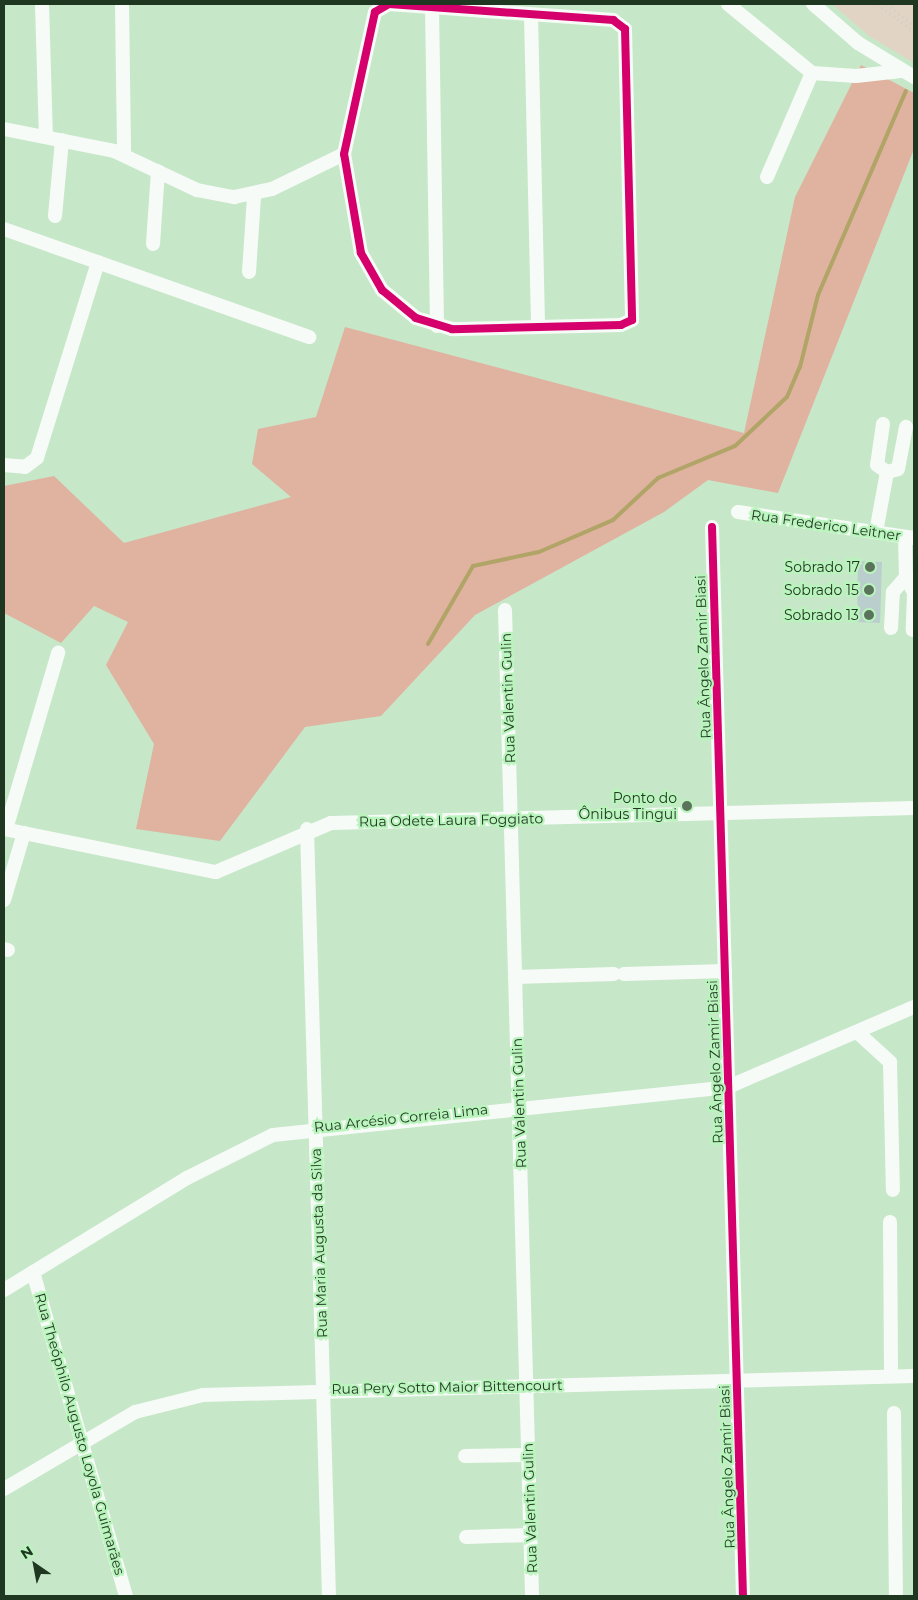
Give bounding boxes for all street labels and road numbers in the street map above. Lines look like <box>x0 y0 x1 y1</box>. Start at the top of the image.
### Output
street label: Rua Frederico Leitner <box>750 506 902 544</box>
street label: Rua Ângelo Zamir Biasi <box>692 575 714 739</box>
street label: Rua Valentin Gulin <box>497 633 519 763</box>
street label: Rua Odete Laura Foggiato <box>359 810 543 830</box>
street label: Rua Ângelo Zamir Biasi <box>704 980 726 1144</box>
street label: Rua Valentin Gulin <box>508 1038 530 1168</box>
street label: Rua Arcésio Correia Lima <box>313 1101 489 1135</box>
street label: Rua Maria Augusta da Silva <box>307 1148 331 1338</box>
street label: Rua Theóphilo Augusto Loyola Guimarães <box>32 1291 128 1577</box>
street label: Rua Pery Sotto Maior Bittencourt <box>331 1377 563 1397</box>
street label: Rua Ângelo Zamir Biasi <box>716 1385 738 1549</box>
street label: Rua Valentin Gulin <box>519 1443 541 1573</box>

